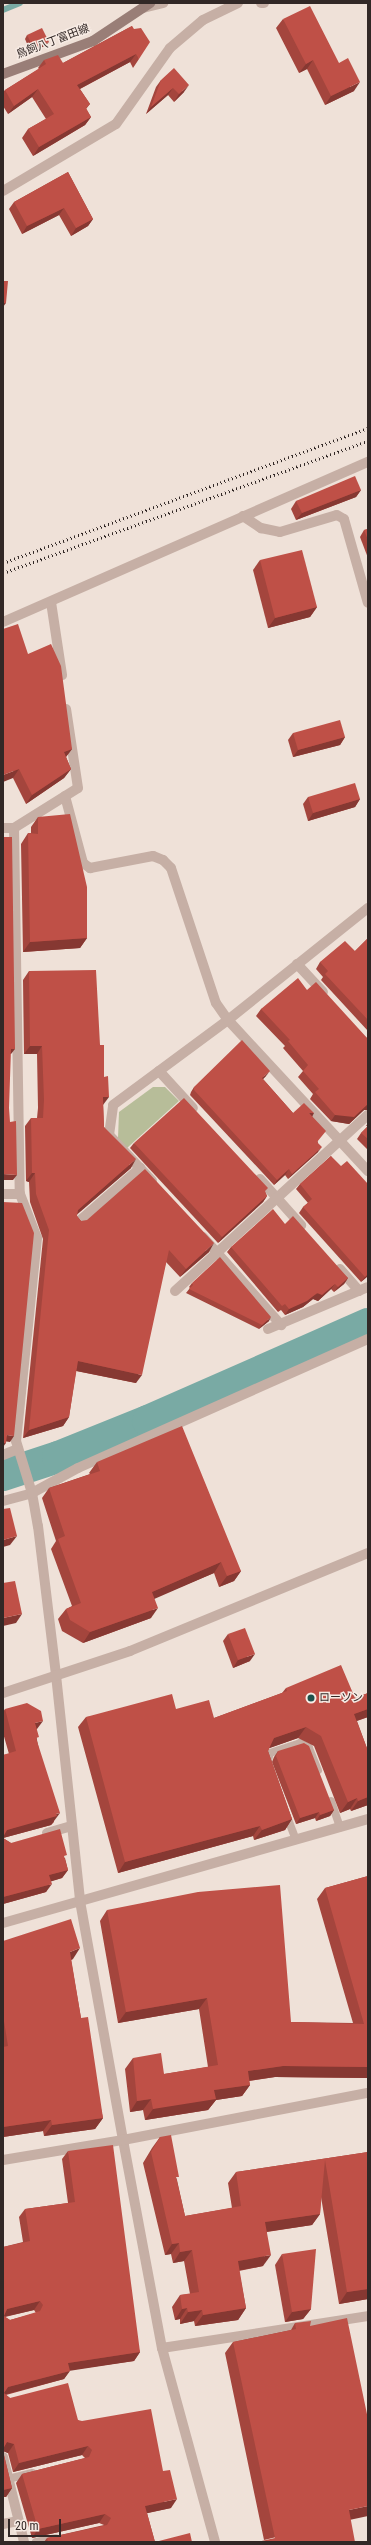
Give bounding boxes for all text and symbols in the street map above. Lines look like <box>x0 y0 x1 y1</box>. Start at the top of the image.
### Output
street label: 鳥飼八丁富田線 <box>15 22 91 62</box>
place label: ローソン <box>319 1691 363 1705</box>
marker: ローソン <box>306 1693 316 1703</box>
scale bar <box>10 2511 63 2537</box>
text: 20 m <box>15 2519 39 2533</box>

